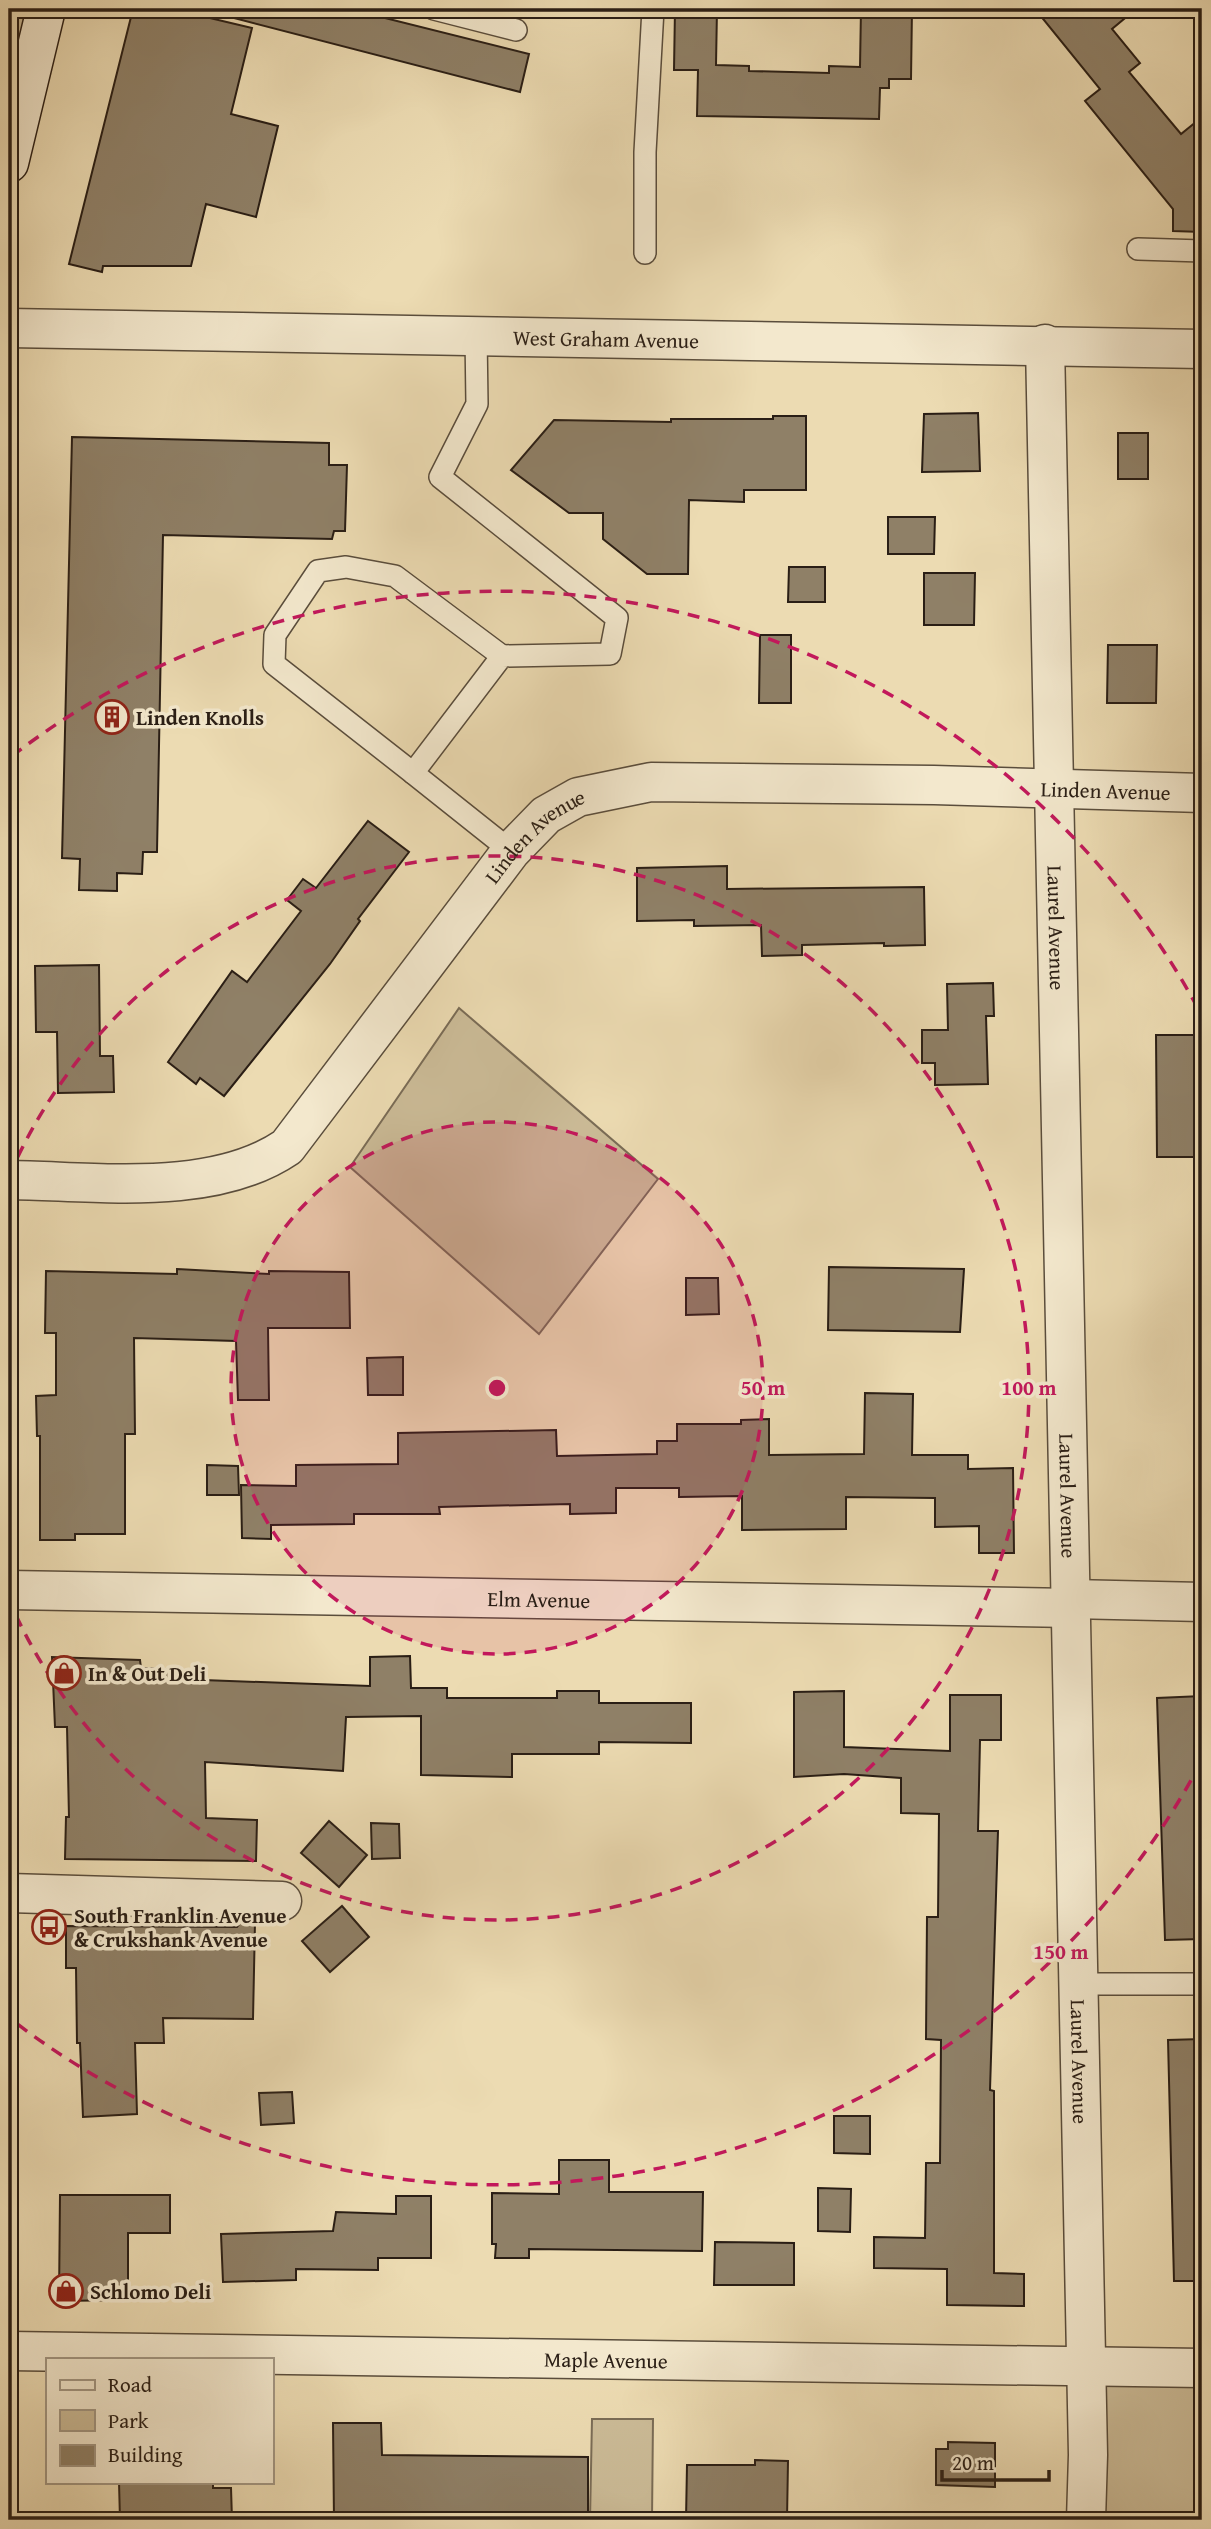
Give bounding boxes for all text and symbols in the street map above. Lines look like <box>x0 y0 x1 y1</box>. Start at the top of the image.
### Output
street label: West Graham Avenue <box>513 321 699 356</box>
building icon: Linden Knolls <box>93 698 131 736</box>
place label: Linden Knolls <box>136 702 264 733</box>
street label: Linden Avenue <box>1040 773 1171 808</box>
street label: Linden Avenue <box>476 781 587 890</box>
street label: Laurel Avenue <box>1040 865 1074 991</box>
text: 50 m <box>741 1372 785 1403</box>
text: 100 m <box>1001 1372 1057 1403</box>
centre of rings <box>485 1376 509 1400</box>
street label: Laurel Avenue <box>1052 1433 1085 1559</box>
street label: Elm Avenue <box>487 1583 591 1615</box>
shop icon: In & Out Deli <box>45 1654 83 1692</box>
place label: In & Out Deli <box>88 1658 207 1689</box>
place label: South Franklin Avenue & Crukshank Avenue <box>74 1900 286 1955</box>
bus stop icon: South Franklin Avenue & Crukshank Avenue <box>30 1908 68 1946</box>
text: 150 m <box>1033 1936 1089 1967</box>
street label: Laurel Avenue <box>1063 1999 1097 2125</box>
shop icon: Schlomo Deli <box>47 2272 85 2310</box>
place label: Schlomo Deli <box>90 2276 212 2307</box>
street label: Maple Avenue <box>544 2343 668 2376</box>
legend <box>46 2358 273 2484</box>
text: Road <box>108 2369 153 2400</box>
text: Park <box>108 2405 149 2436</box>
scale bar <box>942 2438 1048 2482</box>
text: Building <box>108 2439 183 2470</box>
text: 20 m <box>952 2447 994 2478</box>

